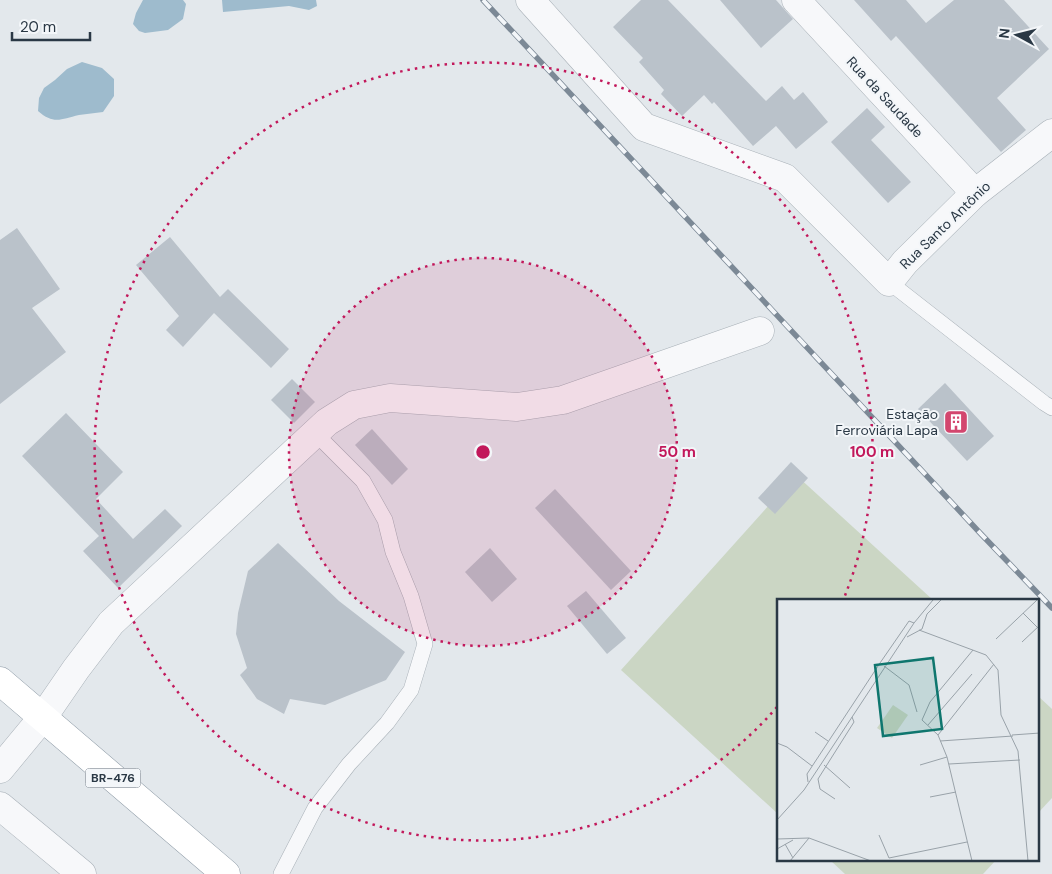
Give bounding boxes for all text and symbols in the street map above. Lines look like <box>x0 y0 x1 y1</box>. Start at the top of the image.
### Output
scale bar <box>12 10 90 42</box>
north arrow <box>992 10 1042 60</box>
text: 20 m <box>20 17 56 37</box>
text: N <box>995 27 1014 40</box>
street label: Rua da Saudade <box>843 53 927 141</box>
street label: Rua Santo Antônio <box>896 177 994 273</box>
place label: Estação Ferroviária Lapa <box>835 405 938 439</box>
building icon: Estação Ferroviária Lapa <box>943 409 969 435</box>
text: 50 m <box>658 442 696 462</box>
text: 100 m <box>850 442 894 462</box>
centre of rings <box>474 443 492 461</box>
inset map <box>777 599 1040 862</box>
road number: BR-476 <box>86 768 140 788</box>

